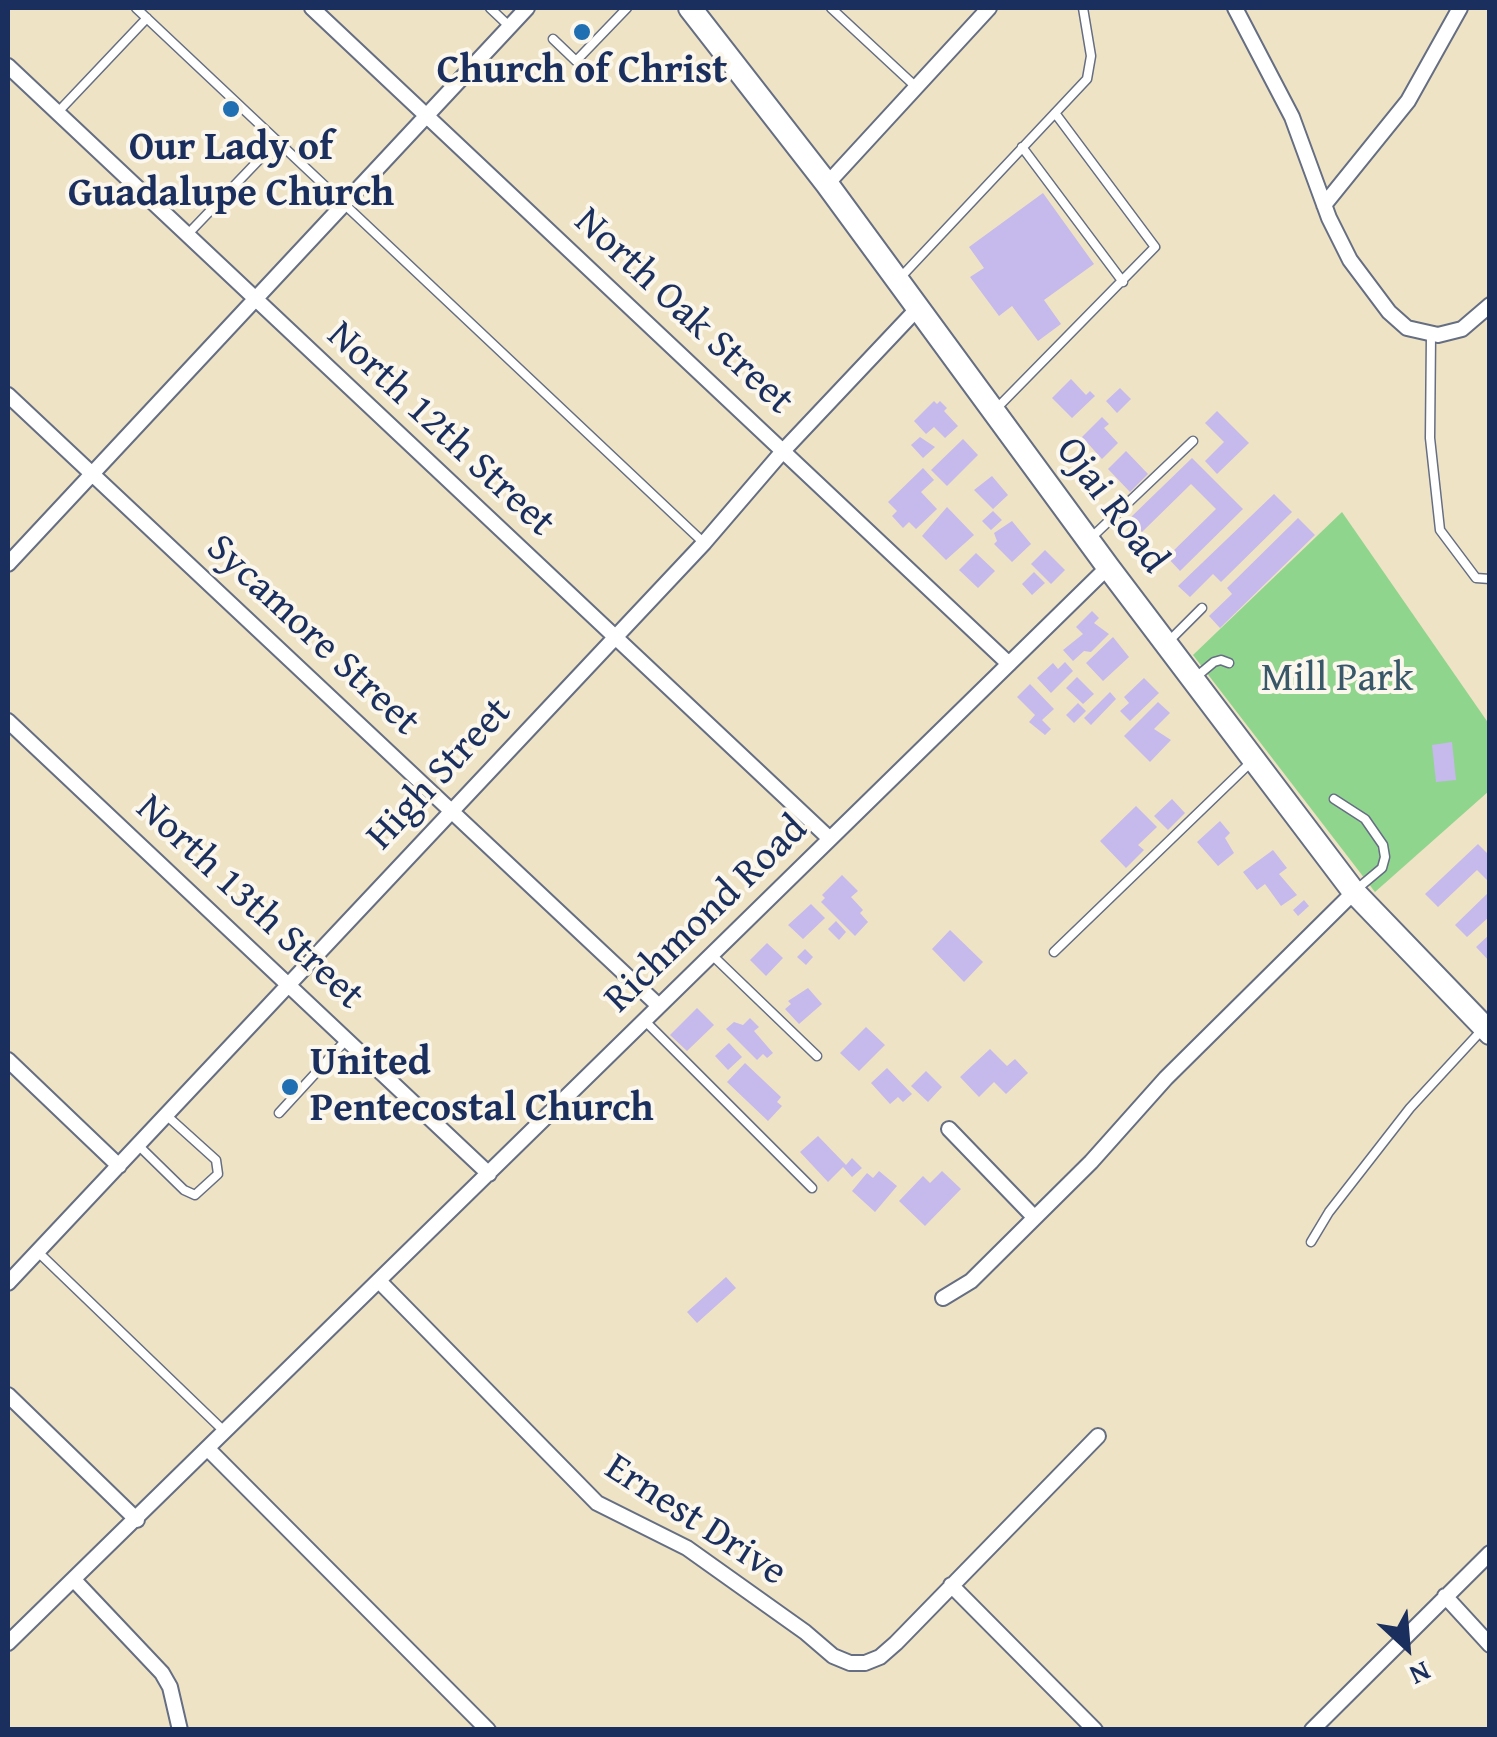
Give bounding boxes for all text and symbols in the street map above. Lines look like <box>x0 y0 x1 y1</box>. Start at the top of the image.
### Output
marker: Church of Christ <box>571 21 593 43</box>
place label: Church of Christ <box>437 48 727 96</box>
marker: Our Lady of Guadalupe Church <box>220 98 242 120</box>
place label: Our Lady of Guadalupe Church <box>68 125 394 219</box>
street label: North Oak Street <box>564 198 802 426</box>
street label: North 12th Street <box>316 312 564 548</box>
street label: Ojai Road <box>1044 429 1178 583</box>
street label: Sycamore Street <box>195 525 429 747</box>
park label: Mill Park <box>1261 656 1413 704</box>
street label: High Street <box>358 689 522 861</box>
street label: North 13th Street <box>125 785 373 1021</box>
street label: Richmond Road <box>596 806 818 1024</box>
place label: United Pentecostal Church <box>310 1040 654 1134</box>
marker: United Pentecostal Church <box>279 1076 301 1098</box>
street label: Ernest Drive <box>595 1445 795 1597</box>
north arrow <box>1357 1597 1457 1697</box>
text: N <box>1403 1652 1438 1697</box>

